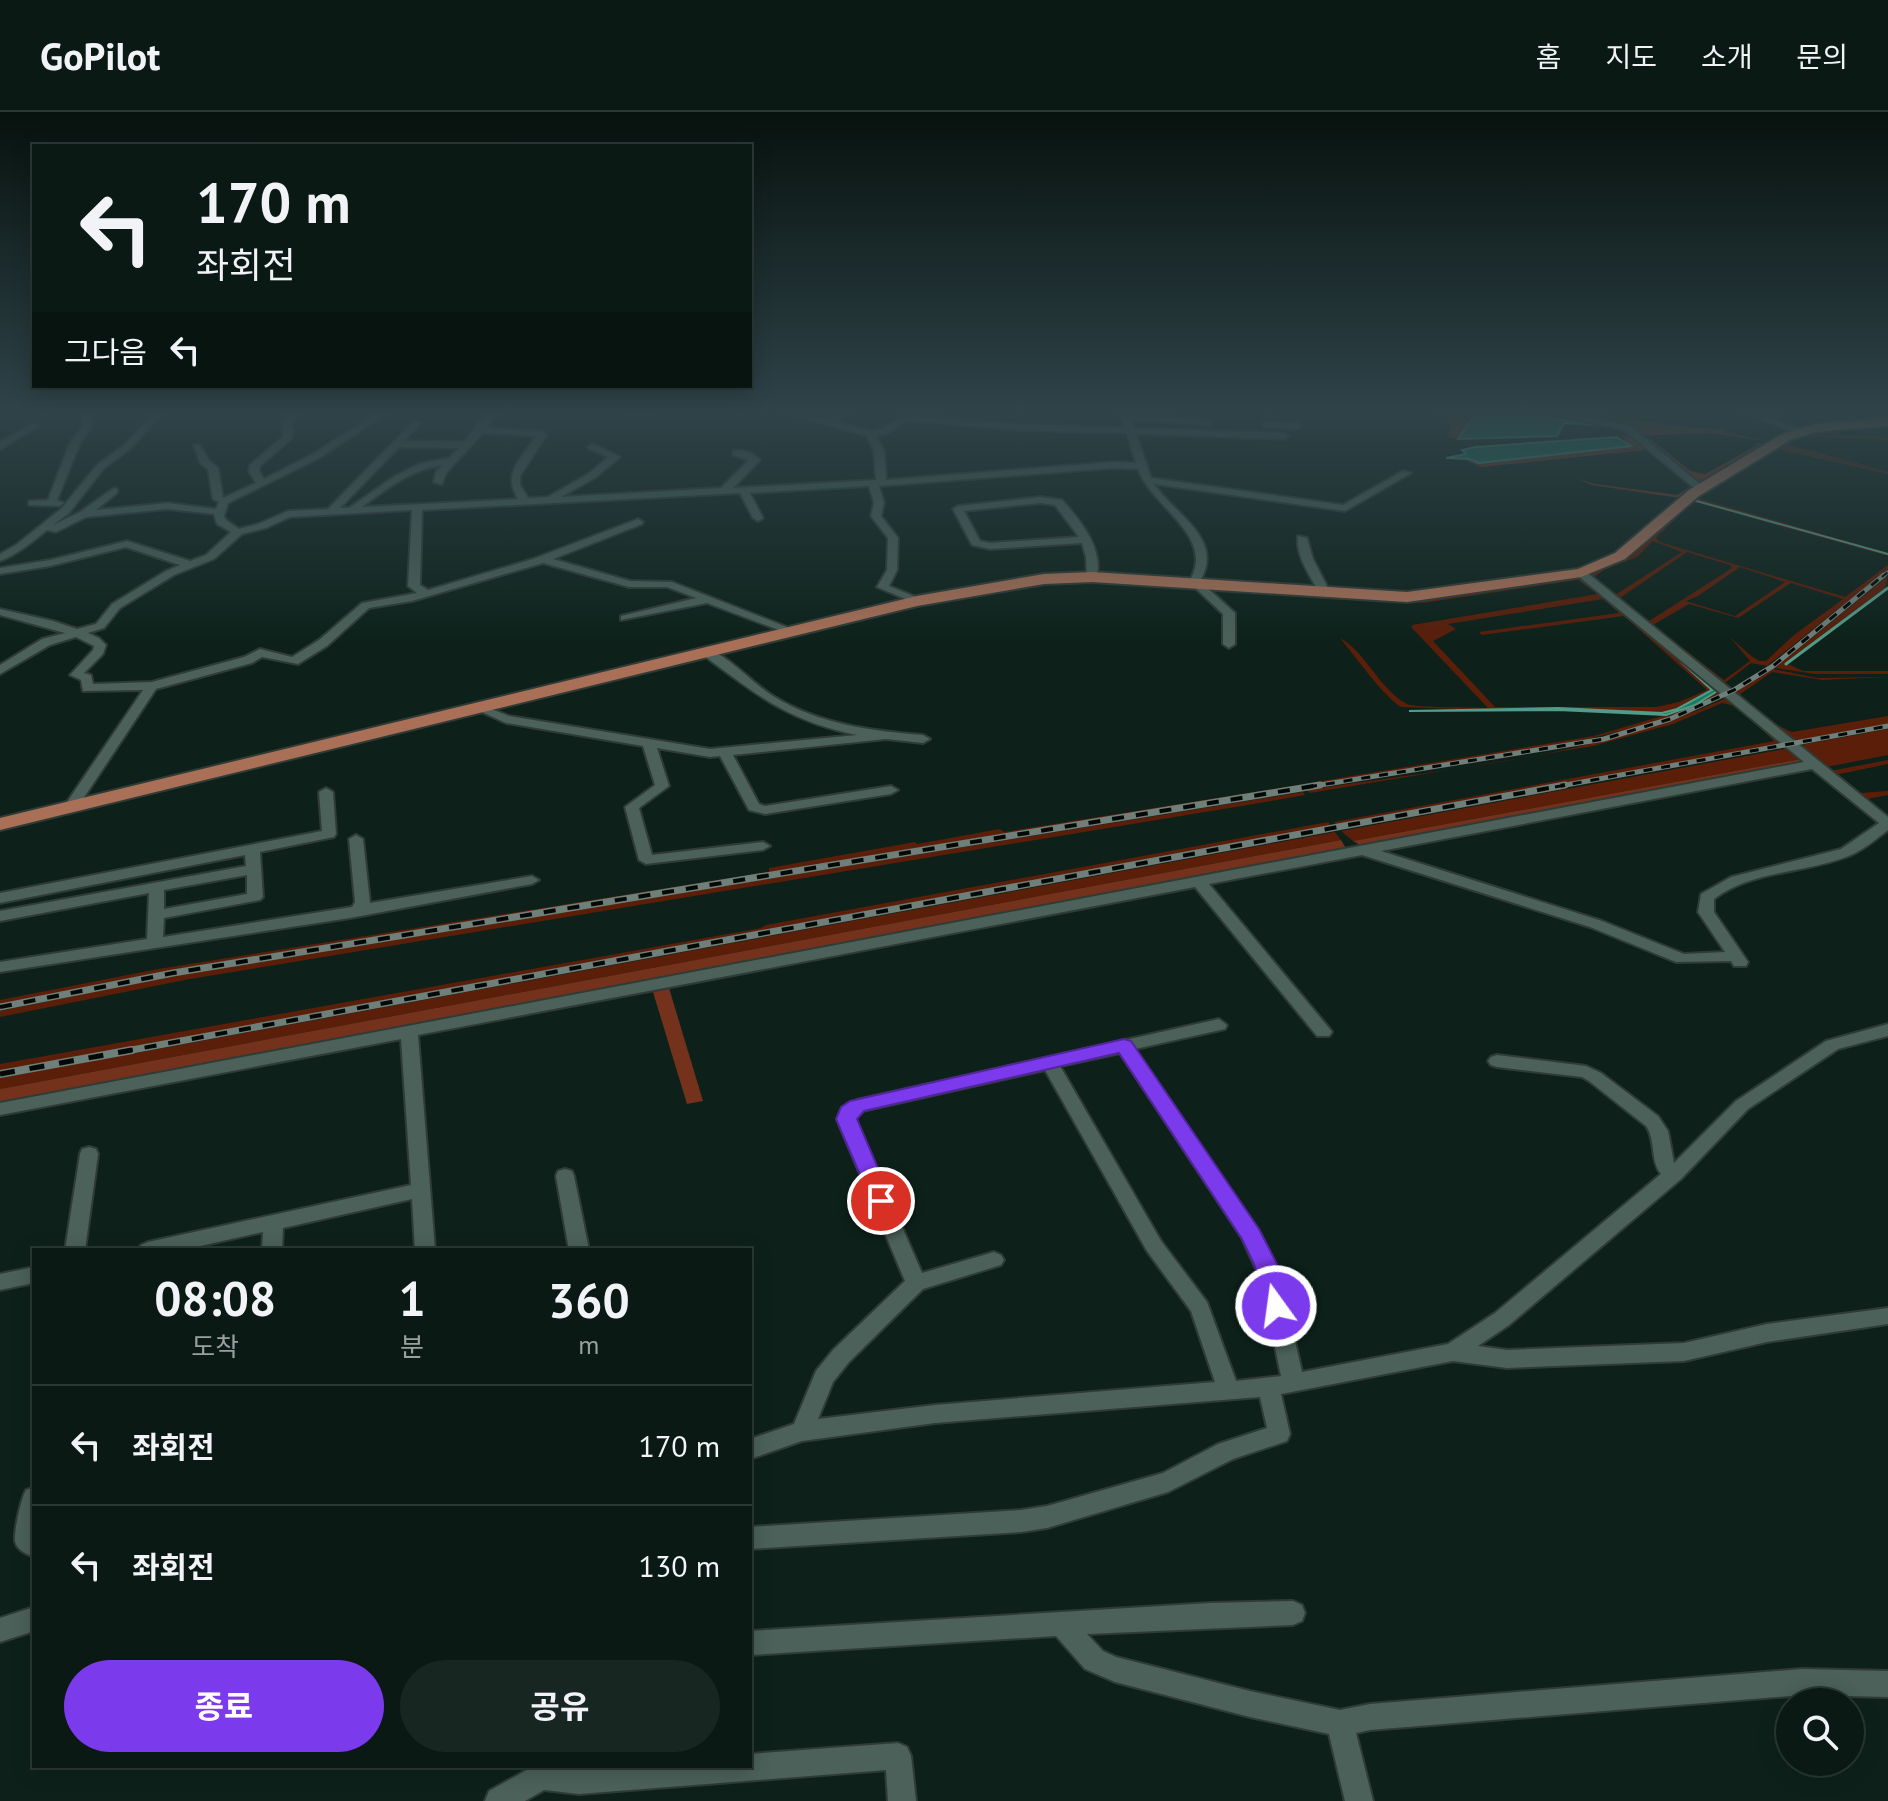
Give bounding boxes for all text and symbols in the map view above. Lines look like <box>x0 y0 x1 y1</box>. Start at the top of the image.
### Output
text: GoPilot <box>40 31 160 80</box>
text: 홈 <box>1536 38 1561 75</box>
text: 지도 <box>1605 38 1657 75</box>
text: 소개 <box>1701 38 1752 75</box>
text: 문의 <box>1796 38 1848 75</box>
text: 170 m <box>196 166 351 238</box>
icon: left <box>64 176 168 280</box>
text: 좌회전 <box>196 241 295 288</box>
icon: left <box>163 328 207 372</box>
text: 그다음 <box>64 332 147 371</box>
pin <box>847 1167 915 1235</box>
icon: arrive <box>859 1179 903 1223</box>
position arrow <box>1234 1264 1318 1348</box>
text: 08:08 <box>154 1267 276 1329</box>
text: 1 <box>398 1267 426 1329</box>
text: 360 <box>548 1269 630 1331</box>
text: m <box>578 1328 599 1361</box>
text: 도착 <box>191 1330 239 1363</box>
text: 분 <box>400 1330 424 1363</box>
icon: left <box>64 1423 108 1467</box>
text: 170 m <box>639 1426 720 1465</box>
text: 좌회전 <box>132 1427 215 1466</box>
icon: left <box>64 1543 108 1587</box>
text: 130 m <box>639 1546 720 1585</box>
text: 좌회전 <box>132 1547 215 1586</box>
button: 종료 <box>64 1660 384 1752</box>
button: 공유 <box>400 1660 720 1752</box>
map controls <box>1776 1688 1864 1776</box>
button: search <box>1776 1688 1864 1776</box>

